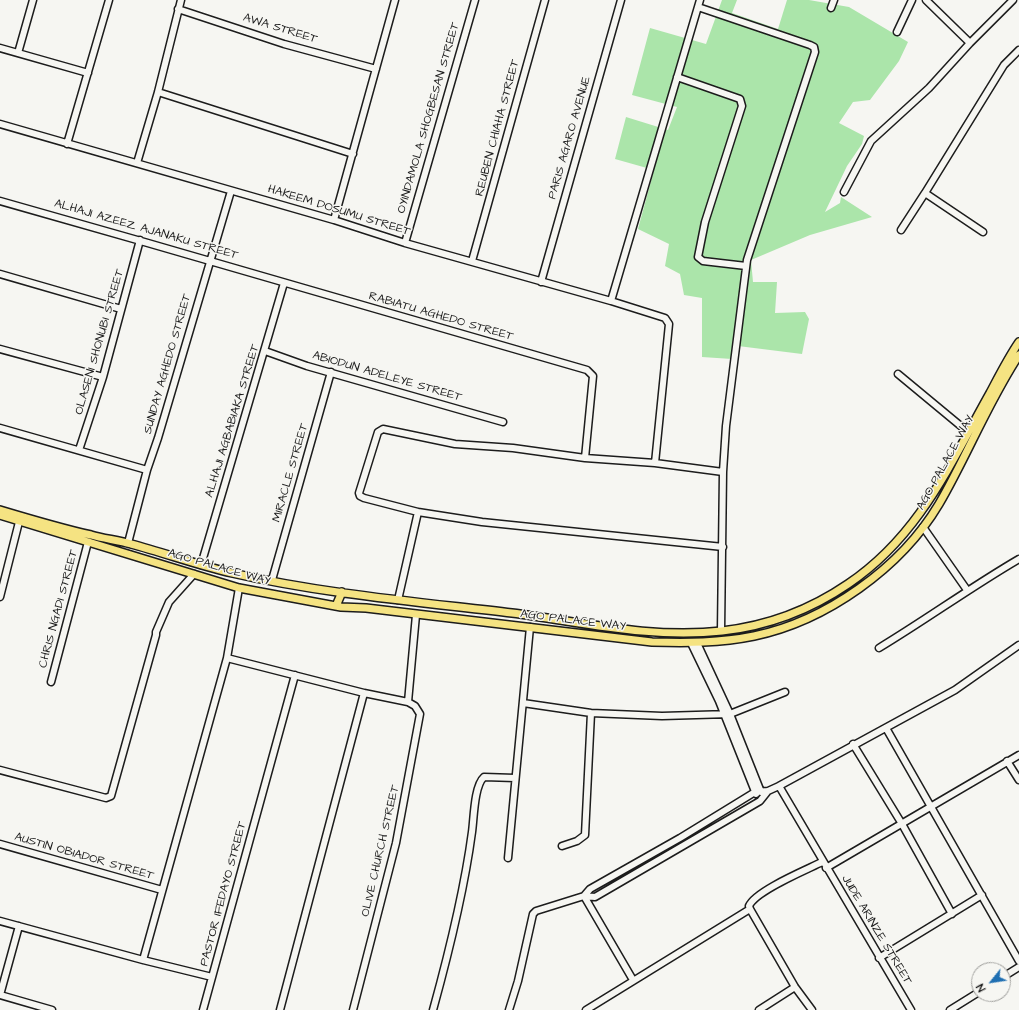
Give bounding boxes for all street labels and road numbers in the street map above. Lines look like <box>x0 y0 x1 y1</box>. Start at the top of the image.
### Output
street label: AWA STREET <box>241 11 319 47</box>
street label: OYINDAMOLA SHOGBESAN STREET <box>395 21 463 215</box>
street label: REUBEN CHIAHA STREET <box>473 58 523 198</box>
street label: PARIS AGARO AVENUE <box>546 75 594 201</box>
street label: HAKEEM DOSUMU STREET <box>266 182 412 240</box>
street label: ALHAJI AZEEZ AJANAKU STREET <box>52 197 240 263</box>
street label: OLASENI SHONUBI STREET <box>72 268 128 416</box>
street label: RABIATU AGHEDO STREET <box>367 289 515 345</box>
street label: SUNDAY AGHEDO STREET <box>141 292 195 436</box>
street label: ALHAJI AGBABIAKA STREET <box>203 343 263 499</box>
street label: ABIODUN ADELEYE STREET <box>311 349 463 405</box>
street label: AGO PALACE WAY <box>914 413 978 513</box>
street label: MIRACLE STREET <box>270 422 312 524</box>
street label: AGO PALACE WAY <box>166 546 272 590</box>
street label: CHRIS NGADI STREET <box>36 548 82 670</box>
street label: AGO PALACE WAY <box>520 607 626 635</box>
street label: OLIVE CHURCH STREET <box>359 784 403 918</box>
street label: PASTOR IFEDAYO STREET <box>198 820 250 968</box>
street label: AUSTIN OBIADOR STREET <box>13 830 155 884</box>
street label: JUDE ARINZE STREET <box>838 873 914 987</box>

